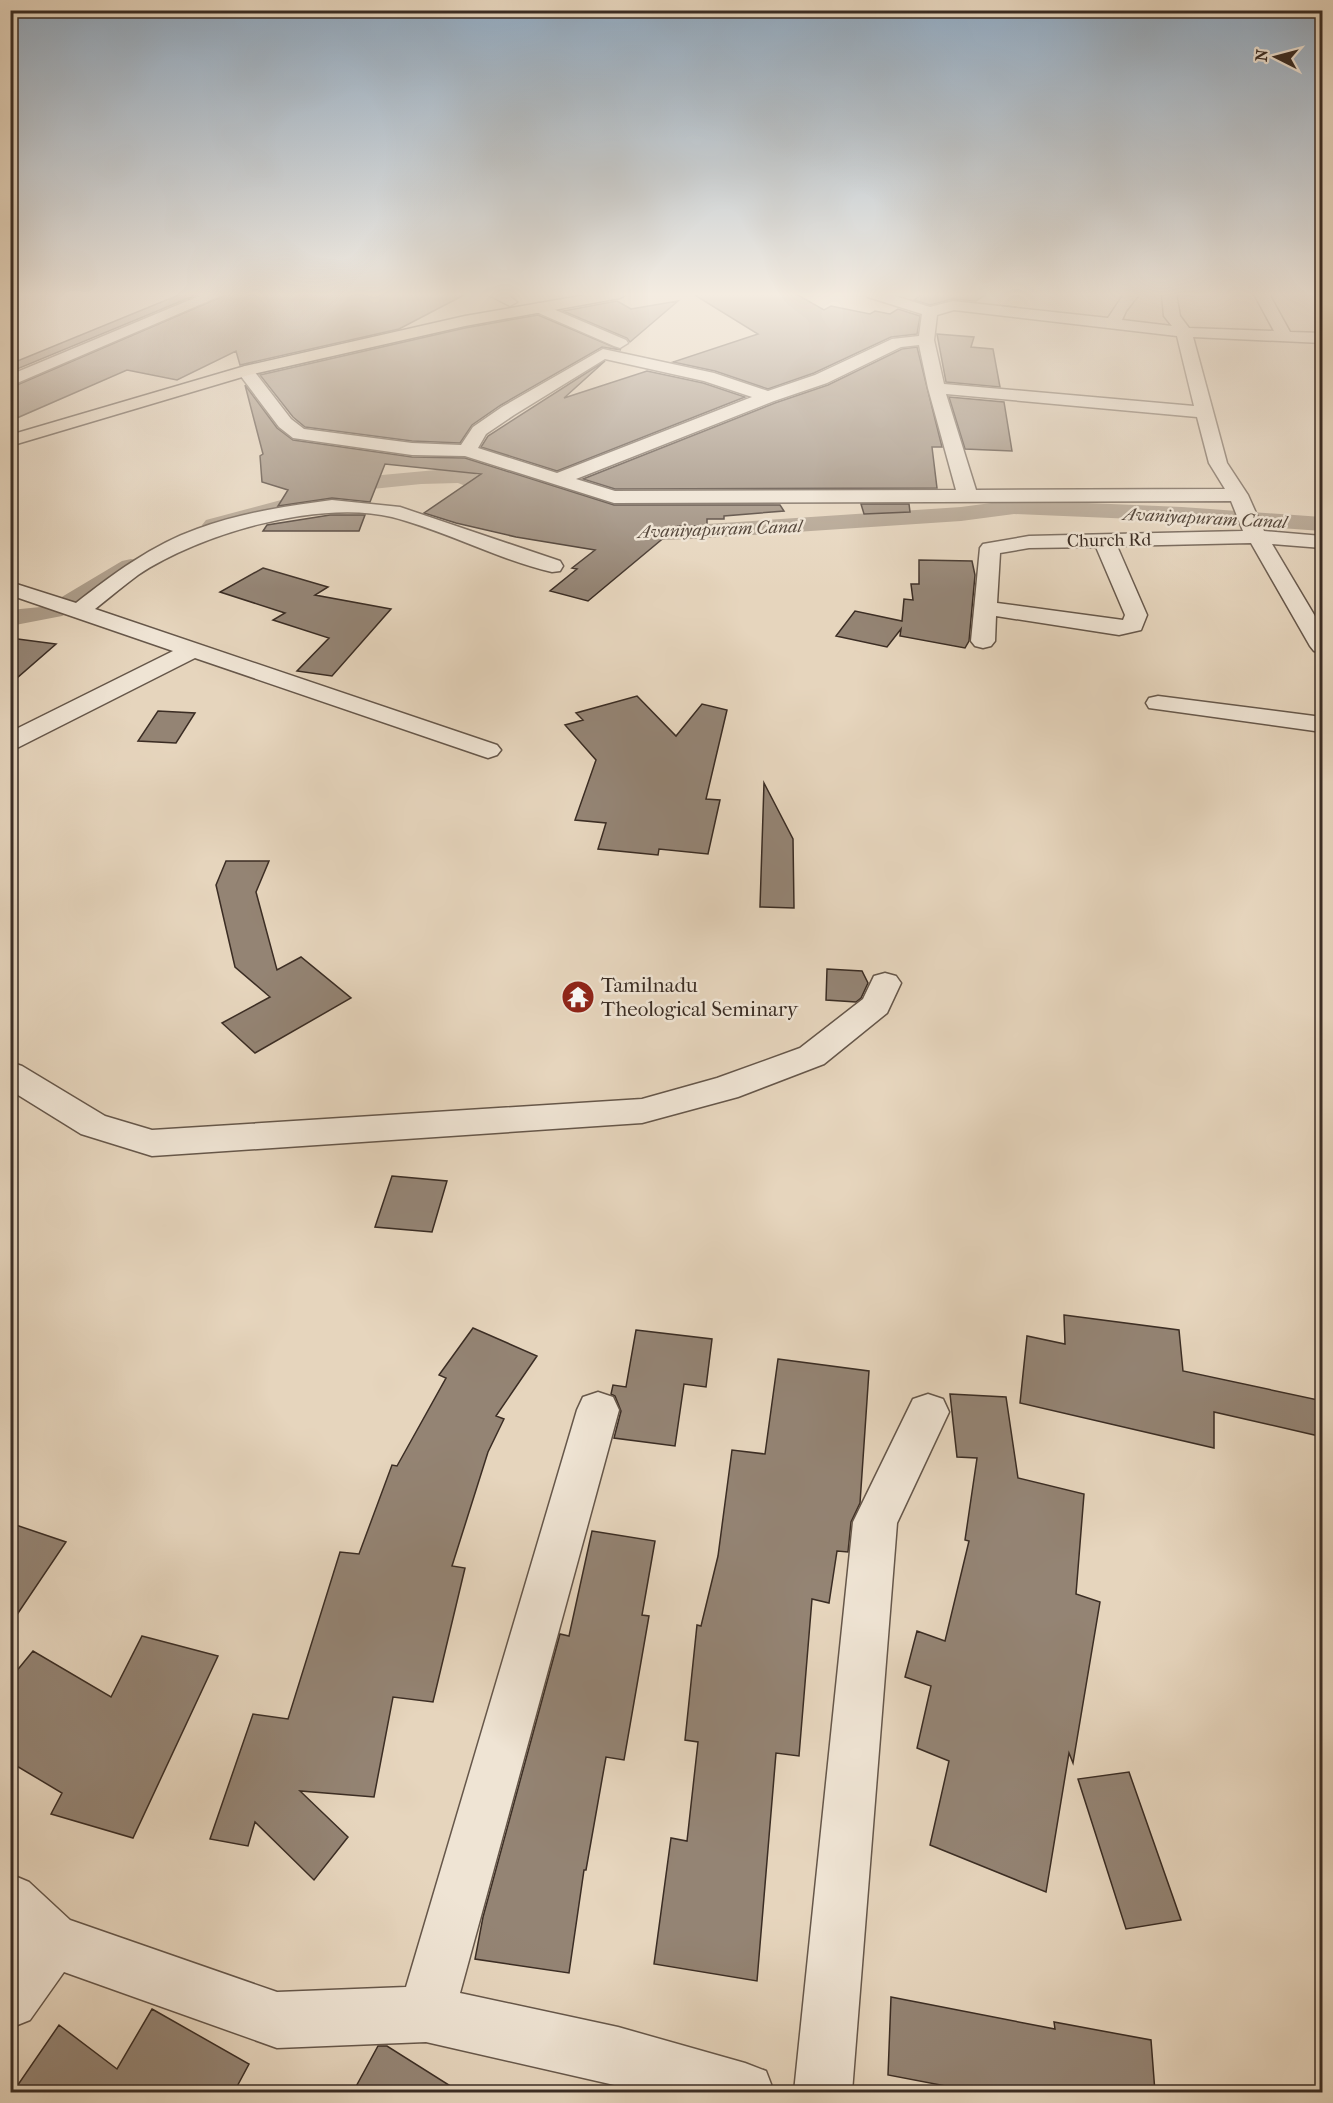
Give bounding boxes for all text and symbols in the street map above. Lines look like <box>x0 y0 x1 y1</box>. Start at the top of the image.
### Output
north arrow <box>1246 27 1306 87</box>
text: N <box>1251 48 1272 63</box>
water label: Avaniyapuram Canal <box>1121 504 1290 533</box>
water label: Avaniyapuram Canal <box>636 516 805 543</box>
street label: Church Rd <box>1067 529 1152 552</box>
place label: Tamilnadu Theological Seminary <box>601 973 799 1021</box>
temple icon: Tamilnadu Theological Seminary <box>560 979 596 1015</box>

